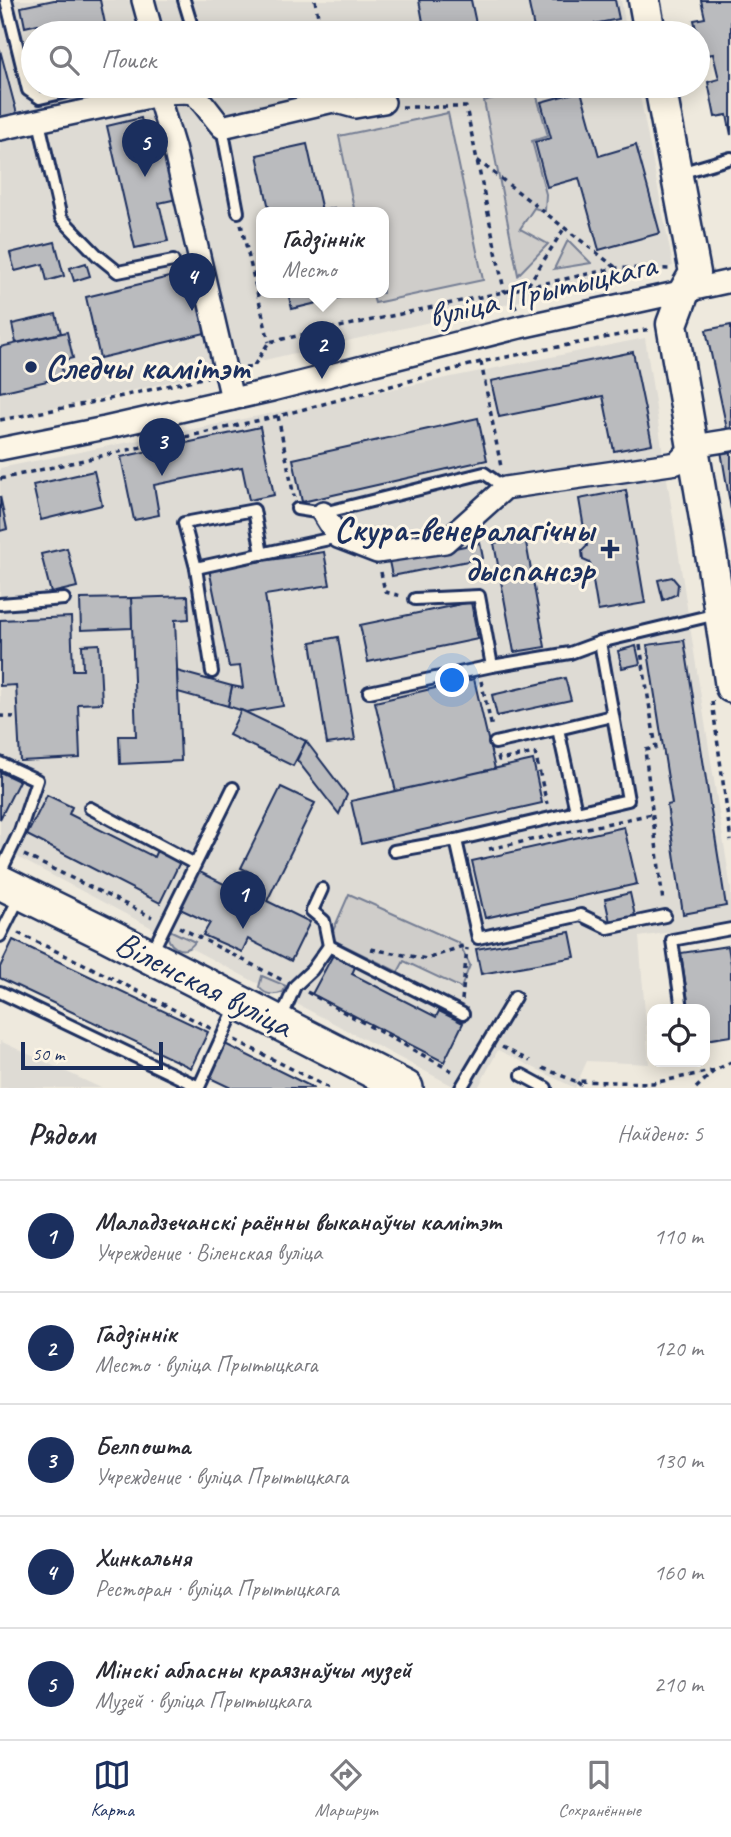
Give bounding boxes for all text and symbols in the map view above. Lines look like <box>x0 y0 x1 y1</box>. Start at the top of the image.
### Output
search box <box>21 21 710 98</box>
icon: search <box>45 41 83 79</box>
text: Поиск <box>101 43 156 76</box>
pin: 5 <box>122 119 168 177</box>
popup <box>256 207 389 298</box>
text: Гадзіннік <box>282 222 363 255</box>
street label: вуліца Прытыцкага <box>424 242 662 338</box>
pin: 4 <box>169 253 215 311</box>
text: Место <box>282 255 336 284</box>
pin: 2 <box>299 321 345 379</box>
place label: Следчы камітэт <box>45 345 252 390</box>
marker: Следчы камітэт <box>23 359 39 375</box>
pin: 3 <box>139 418 185 476</box>
place label: Скура-венералагічны дыспансэр <box>334 507 597 592</box>
marker: Скура-венералагічны дыспансэр <box>600 539 620 559</box>
your location <box>435 663 469 697</box>
pin: 1 <box>220 871 266 929</box>
street label: Віленская вуліца <box>108 920 302 1049</box>
map controls <box>647 1004 710 1067</box>
button: locate <box>647 1004 710 1067</box>
scale bar <box>21 1039 163 1071</box>
text: 50 m <box>32 1042 64 1066</box>
text: Рядом <box>28 1115 95 1153</box>
text: Найдено: 5 <box>617 1119 703 1148</box>
text: Маладзечанскі раённы выканаўчы камітэт <box>95 1205 501 1238</box>
text: 1 <box>46 1222 56 1251</box>
text: 110 m <box>654 1222 703 1251</box>
text: Учреждение · Віленская вуліца <box>95 1238 322 1267</box>
text: Гадзіннік <box>95 1317 176 1350</box>
text: 2 <box>46 1334 56 1363</box>
text: 120 m <box>654 1334 703 1363</box>
text: Место · вуліца Прытыцкага <box>95 1350 318 1379</box>
text: Белпошта <box>95 1429 190 1462</box>
text: 3 <box>46 1446 56 1475</box>
text: 130 m <box>654 1446 703 1475</box>
text: Учреждение · вуліца Прытыцкага <box>95 1462 348 1491</box>
text: Хинкальня <box>95 1541 191 1574</box>
text: 4 <box>46 1558 56 1587</box>
text: 160 m <box>654 1558 703 1587</box>
text: Ресторан · вуліца Прытыцкага <box>95 1574 339 1603</box>
text: Мінскі абласны краязнаўчы музей <box>95 1653 411 1686</box>
text: 5 <box>46 1670 56 1699</box>
text: 210 m <box>654 1670 703 1699</box>
text: Музей · вуліца Прытыцкага <box>95 1686 311 1715</box>
tab: Карта <box>90 1756 134 1822</box>
tab: Маршрут <box>315 1756 377 1822</box>
tab: Сохранённые <box>558 1756 641 1822</box>

